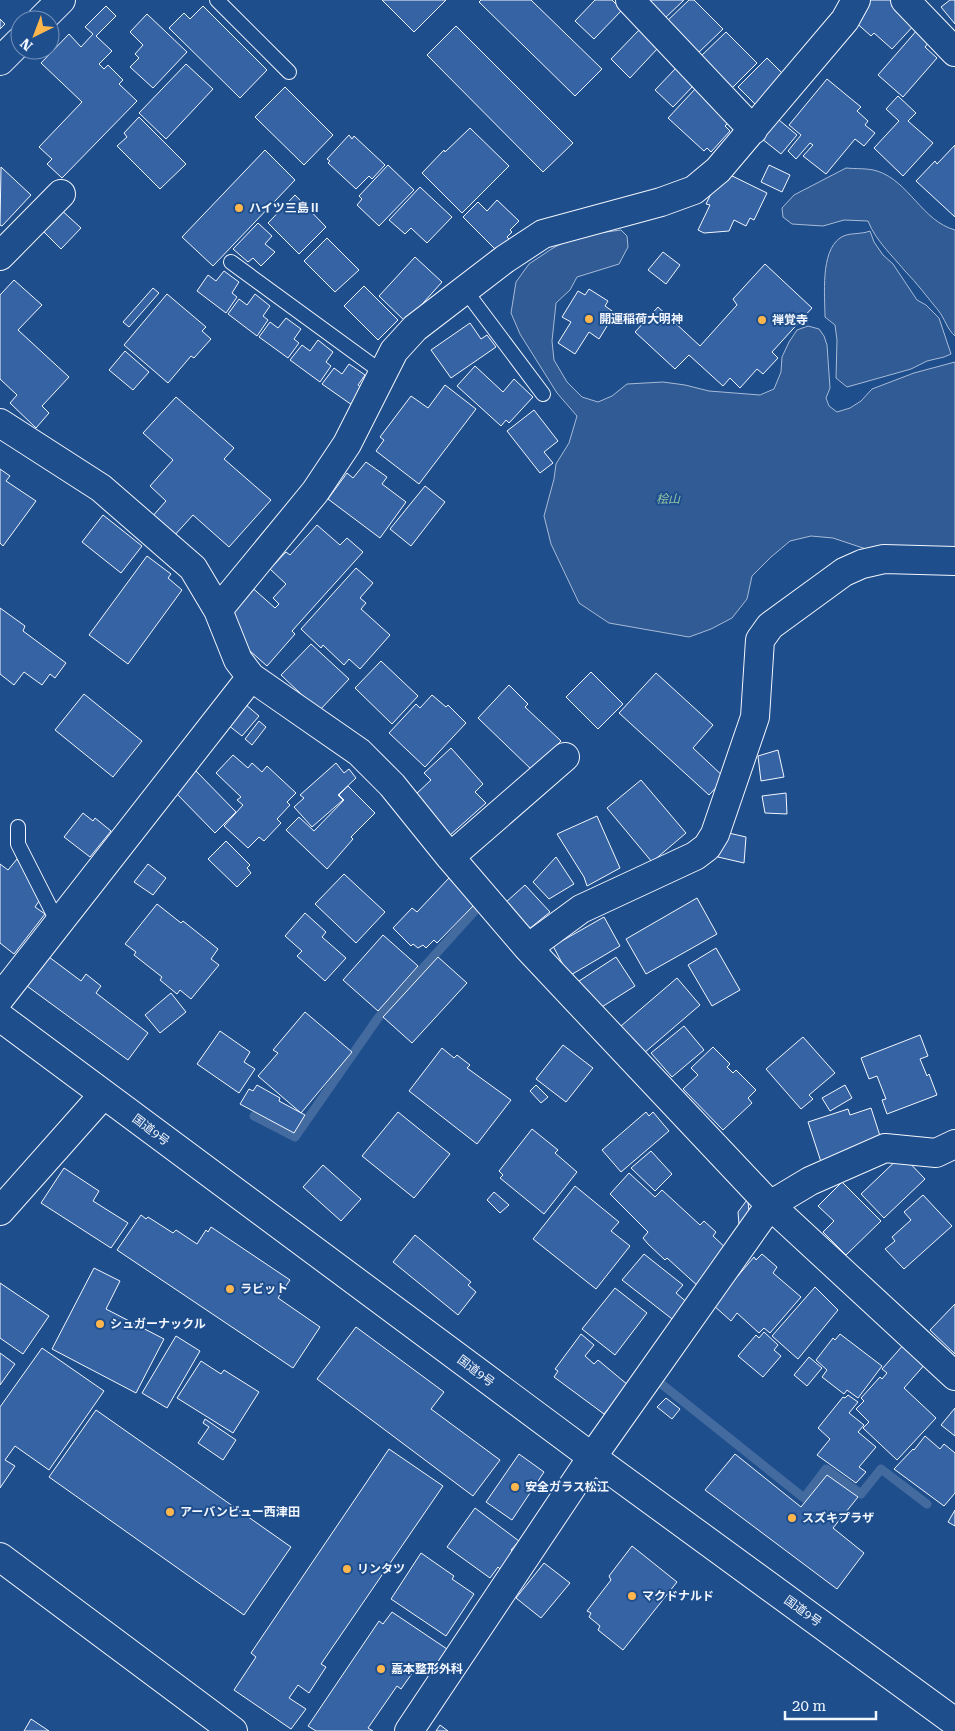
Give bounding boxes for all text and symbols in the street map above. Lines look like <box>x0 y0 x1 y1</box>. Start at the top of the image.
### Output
north arrow <box>10 10 60 60</box>
text: N <box>17 35 36 54</box>
place label: ハイツ三島Ⅱ <box>249 201 321 215</box>
marker: ハイツ三島Ⅱ <box>233 202 245 214</box>
place label: 開運稲荷大明神 <box>599 312 683 326</box>
marker: 開運稲荷大明神 <box>583 313 595 325</box>
place label: 禅覚寺 <box>772 313 808 327</box>
marker: 禅覚寺 <box>756 314 768 326</box>
park label: 桧山 <box>656 492 681 506</box>
street label: 国道9号 <box>130 1112 172 1148</box>
place label: ラビット <box>240 1282 288 1296</box>
marker: ラビット <box>224 1283 236 1295</box>
place label: シュガーナックル <box>110 1317 206 1331</box>
marker: シュガーナックル <box>94 1318 106 1330</box>
street label: 国道9号 <box>455 1353 497 1389</box>
place label: 安全ガラス松江 <box>525 1480 609 1494</box>
marker: 安全ガラス松江 <box>509 1481 521 1493</box>
place label: アーバンビュー西津田 <box>180 1505 300 1519</box>
marker: アーバンビュー西津田 <box>164 1506 176 1518</box>
place label: スズキプラザ <box>802 1511 874 1525</box>
marker: スズキプラザ <box>786 1512 798 1524</box>
place label: リンタツ <box>357 1562 405 1576</box>
marker: リンタツ <box>341 1563 353 1575</box>
place label: マクドナルド <box>642 1589 714 1603</box>
marker: マクドナルド <box>626 1590 638 1602</box>
street label: 国道9号 <box>782 1593 824 1629</box>
place label: 嘉本整形外科 <box>391 1662 463 1676</box>
marker: 嘉本整形外科 <box>375 1663 387 1675</box>
scale bar <box>785 1688 876 1720</box>
text: 20 m <box>792 1697 827 1715</box>

